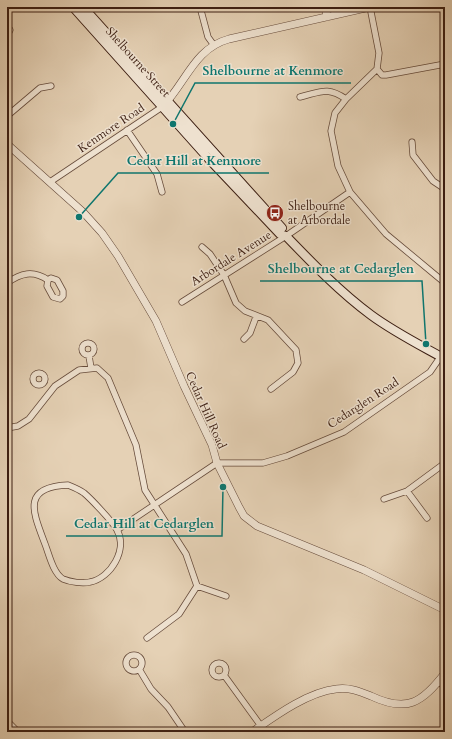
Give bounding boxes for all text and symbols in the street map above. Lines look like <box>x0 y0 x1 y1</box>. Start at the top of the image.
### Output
street label: Shelbourne Street <box>102 23 174 101</box>
callout: Shelbourne at Kenmore <box>195 58 351 83</box>
text: Shelbourne at Kenmore <box>203 62 343 80</box>
street label: Kenmore Road <box>74 99 148 156</box>
callout: Cedar Hill at Kenmore <box>118 148 269 173</box>
text: Cedar Hill at Kenmore <box>127 152 261 170</box>
place label: Shelbourne at Arbordale <box>288 198 351 228</box>
bus stop icon: Shelbourne at Arbordale <box>265 203 285 223</box>
street label: Arbordale Avenue <box>188 227 274 289</box>
callout: Shelbourne at Cedarglen <box>260 256 422 281</box>
text: Shelbourne at Cedarglen <box>268 260 415 278</box>
street label: Cedar Hill Road <box>182 369 230 452</box>
street label: Cedarglen Road <box>324 374 402 432</box>
callout: Cedar Hill at Cedarglen <box>66 511 222 536</box>
text: Cedar Hill at Cedarglen <box>74 515 215 533</box>

